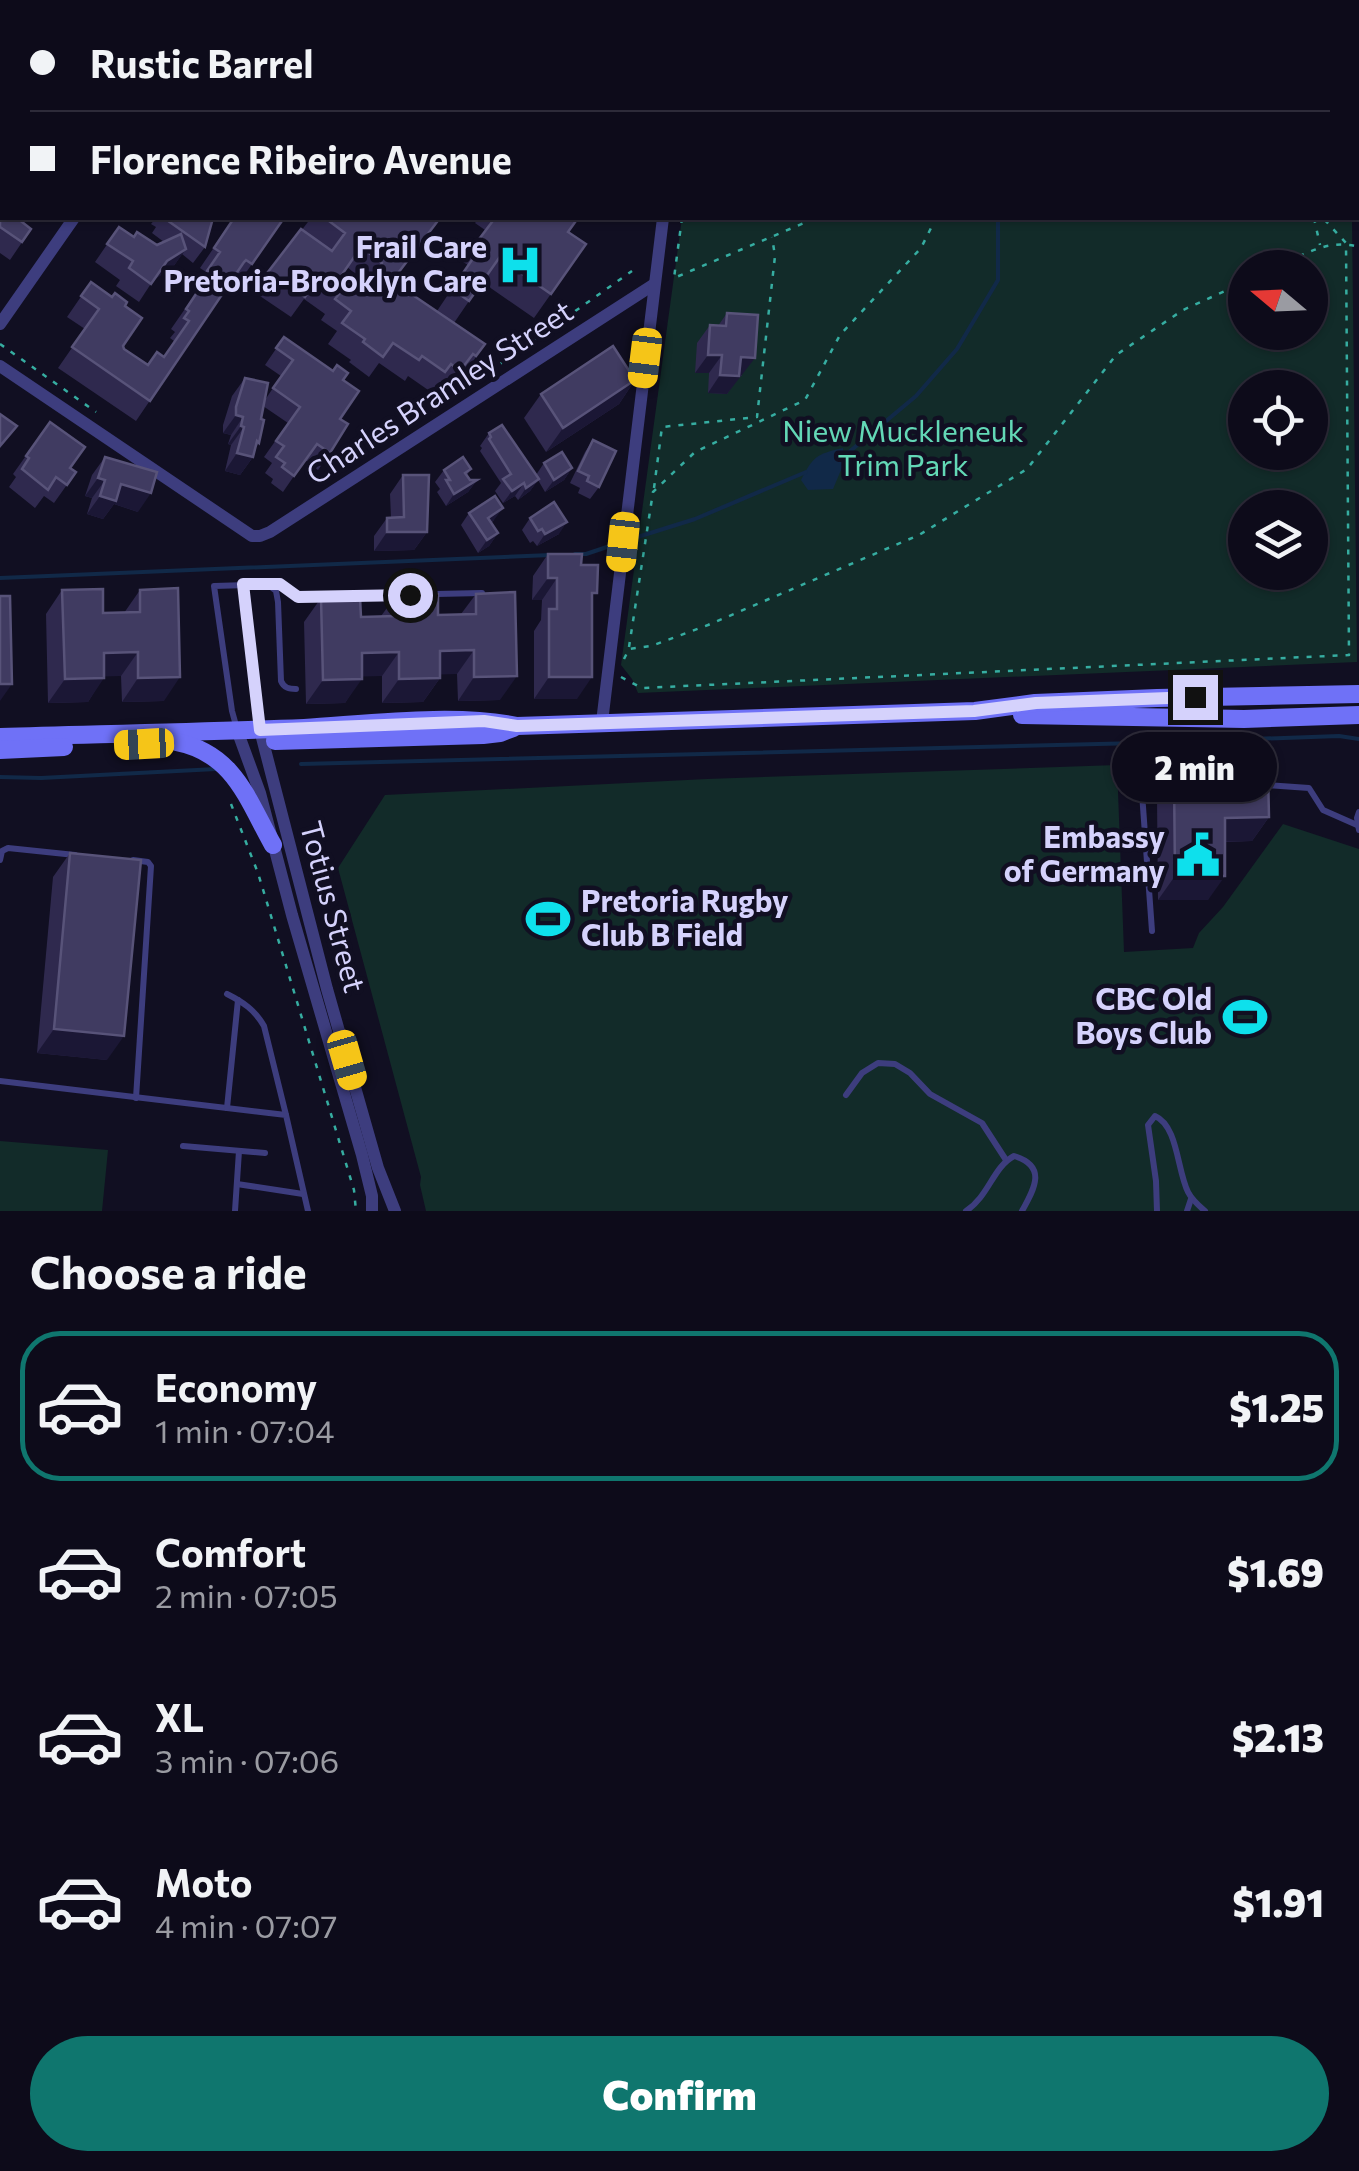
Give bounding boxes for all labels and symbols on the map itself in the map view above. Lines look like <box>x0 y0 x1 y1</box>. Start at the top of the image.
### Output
place label: Frail Care Pretoria-Brooklyn Care <box>163 227 487 298</box>
hospital icon: Frail Care Pretoria-Brooklyn Care <box>496 241 544 289</box>
north arrow <box>1228 250 1328 350</box>
street label: Charles Bramley Street <box>298 291 579 491</box>
car <box>626 326 664 390</box>
park label: Niew Muckleneuk Trim Park <box>782 411 1024 482</box>
car <box>605 511 641 573</box>
route start <box>388 573 433 618</box>
route end <box>1173 675 1218 720</box>
car <box>113 727 175 761</box>
callout: 2 min <box>1112 732 1278 802</box>
street label: Totius Street <box>294 817 375 996</box>
place label: Embassy of Germany <box>1004 817 1166 888</box>
public building icon: Embassy of Germany <box>1174 831 1222 879</box>
place label: Pretoria Rugby Club B Field <box>581 881 789 952</box>
sports icon: Pretoria Rugby Club B Field <box>524 895 572 943</box>
place label: CBC Old Boys Club <box>1075 979 1212 1050</box>
sports icon: CBC Old Boys Club <box>1221 993 1269 1041</box>
car <box>324 1027 370 1093</box>

